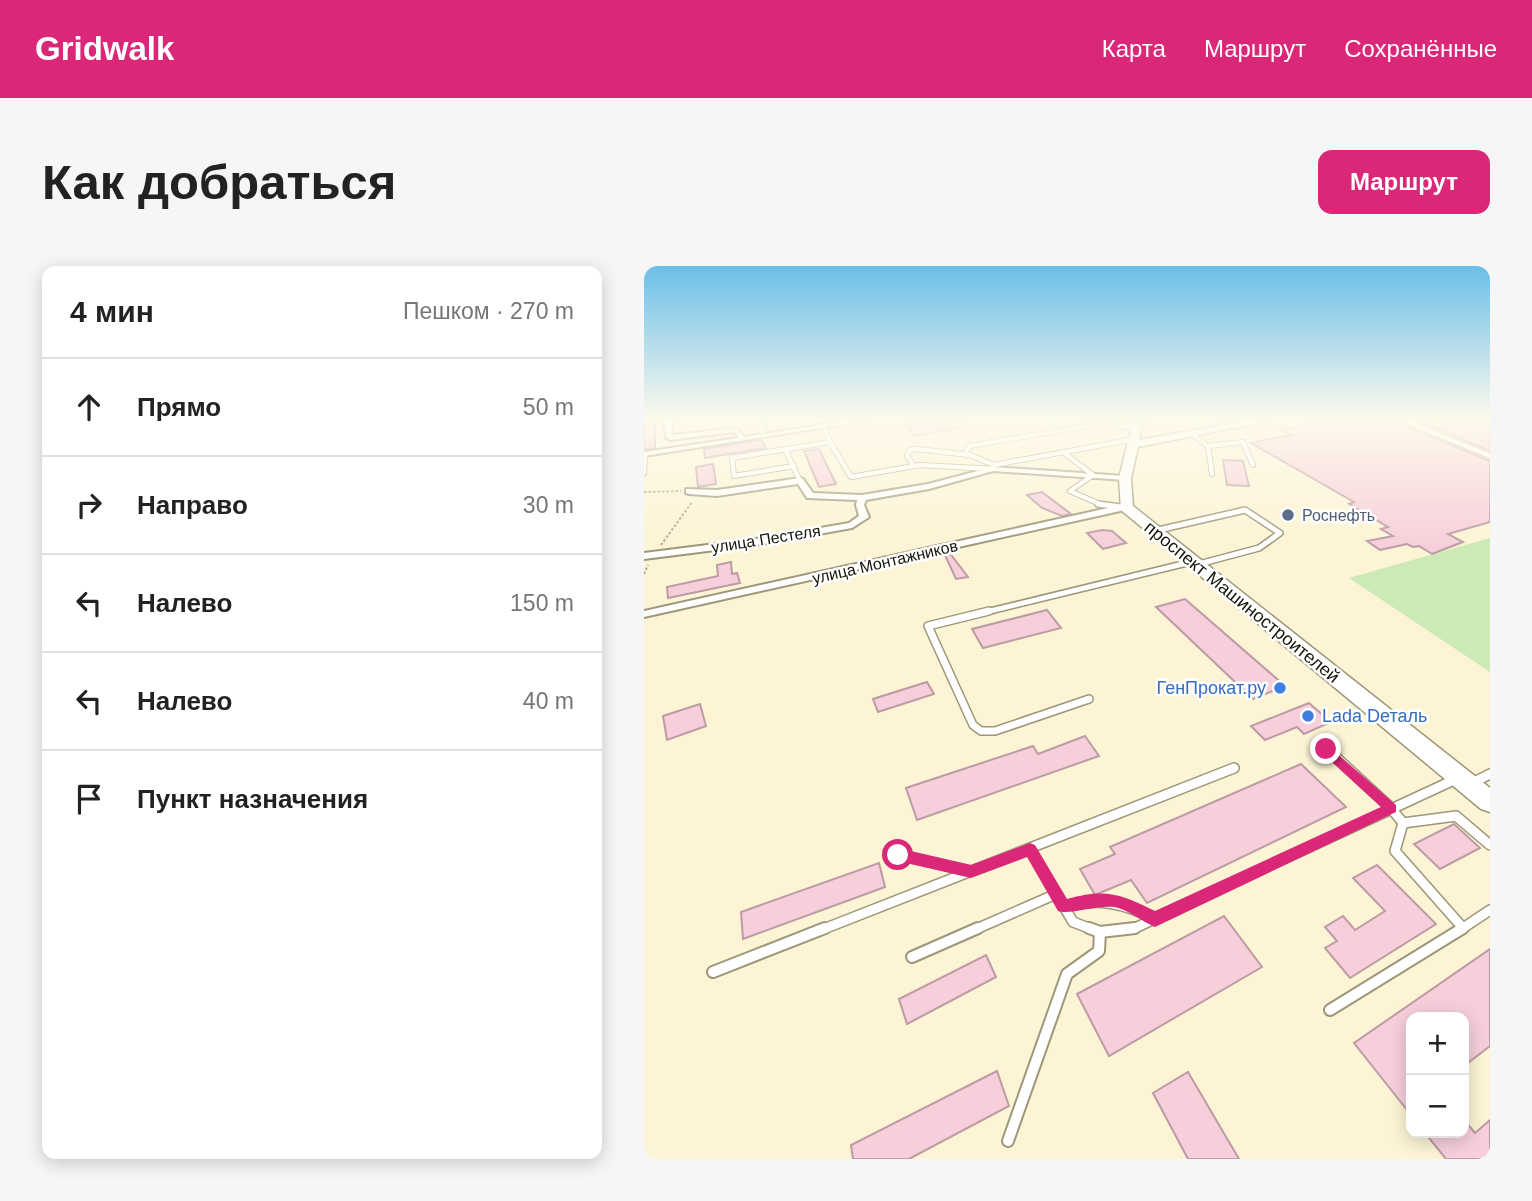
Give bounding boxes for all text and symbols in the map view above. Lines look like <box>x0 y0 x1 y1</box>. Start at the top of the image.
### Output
text: Gridwalk <box>35 30 174 67</box>
text: Карта <box>1102 35 1166 62</box>
text: Маршрут <box>1204 35 1306 62</box>
text: Сохранённые <box>1344 35 1497 62</box>
button: Маршрут <box>1318 150 1490 214</box>
text: Как добраться <box>42 155 396 209</box>
text: 4 мин <box>70 295 154 328</box>
text: Пешком · 270 m <box>403 298 574 324</box>
icon: ahead <box>70 388 108 426</box>
text: Прямо <box>137 392 221 422</box>
text: 50 m <box>523 394 574 420</box>
icon: right <box>70 486 108 524</box>
text: Направо <box>137 490 248 520</box>
text: 30 m <box>523 492 574 518</box>
marker: Роснефть <box>1280 507 1296 523</box>
place label: Роснефть <box>1302 507 1375 524</box>
street label: проспект Машиностроителей <box>1141 517 1343 687</box>
street label: улица Пестеля <box>710 522 822 556</box>
street label: улица Монтажников <box>811 537 959 587</box>
icon: left <box>70 584 108 622</box>
text: Налево <box>137 588 232 618</box>
text: 150 m <box>510 590 574 616</box>
place label: ГенПрокат.ру <box>1157 678 1266 698</box>
marker: ГенПрокат.ру <box>1272 680 1288 696</box>
icon: left <box>70 682 108 720</box>
text: Налево <box>137 686 232 716</box>
text: 40 m <box>523 688 574 714</box>
place label: Lada Dеталь <box>1322 706 1427 726</box>
marker: Lada Dеталь <box>1300 708 1316 724</box>
route end <box>1310 733 1341 764</box>
icon: arrive <box>70 780 108 818</box>
text: Пункт назначения <box>137 784 368 814</box>
route start <box>882 839 913 870</box>
map controls <box>1406 1012 1469 1138</box>
button: + <box>1406 1012 1469 1075</box>
button: − <box>1406 1075 1469 1138</box>

